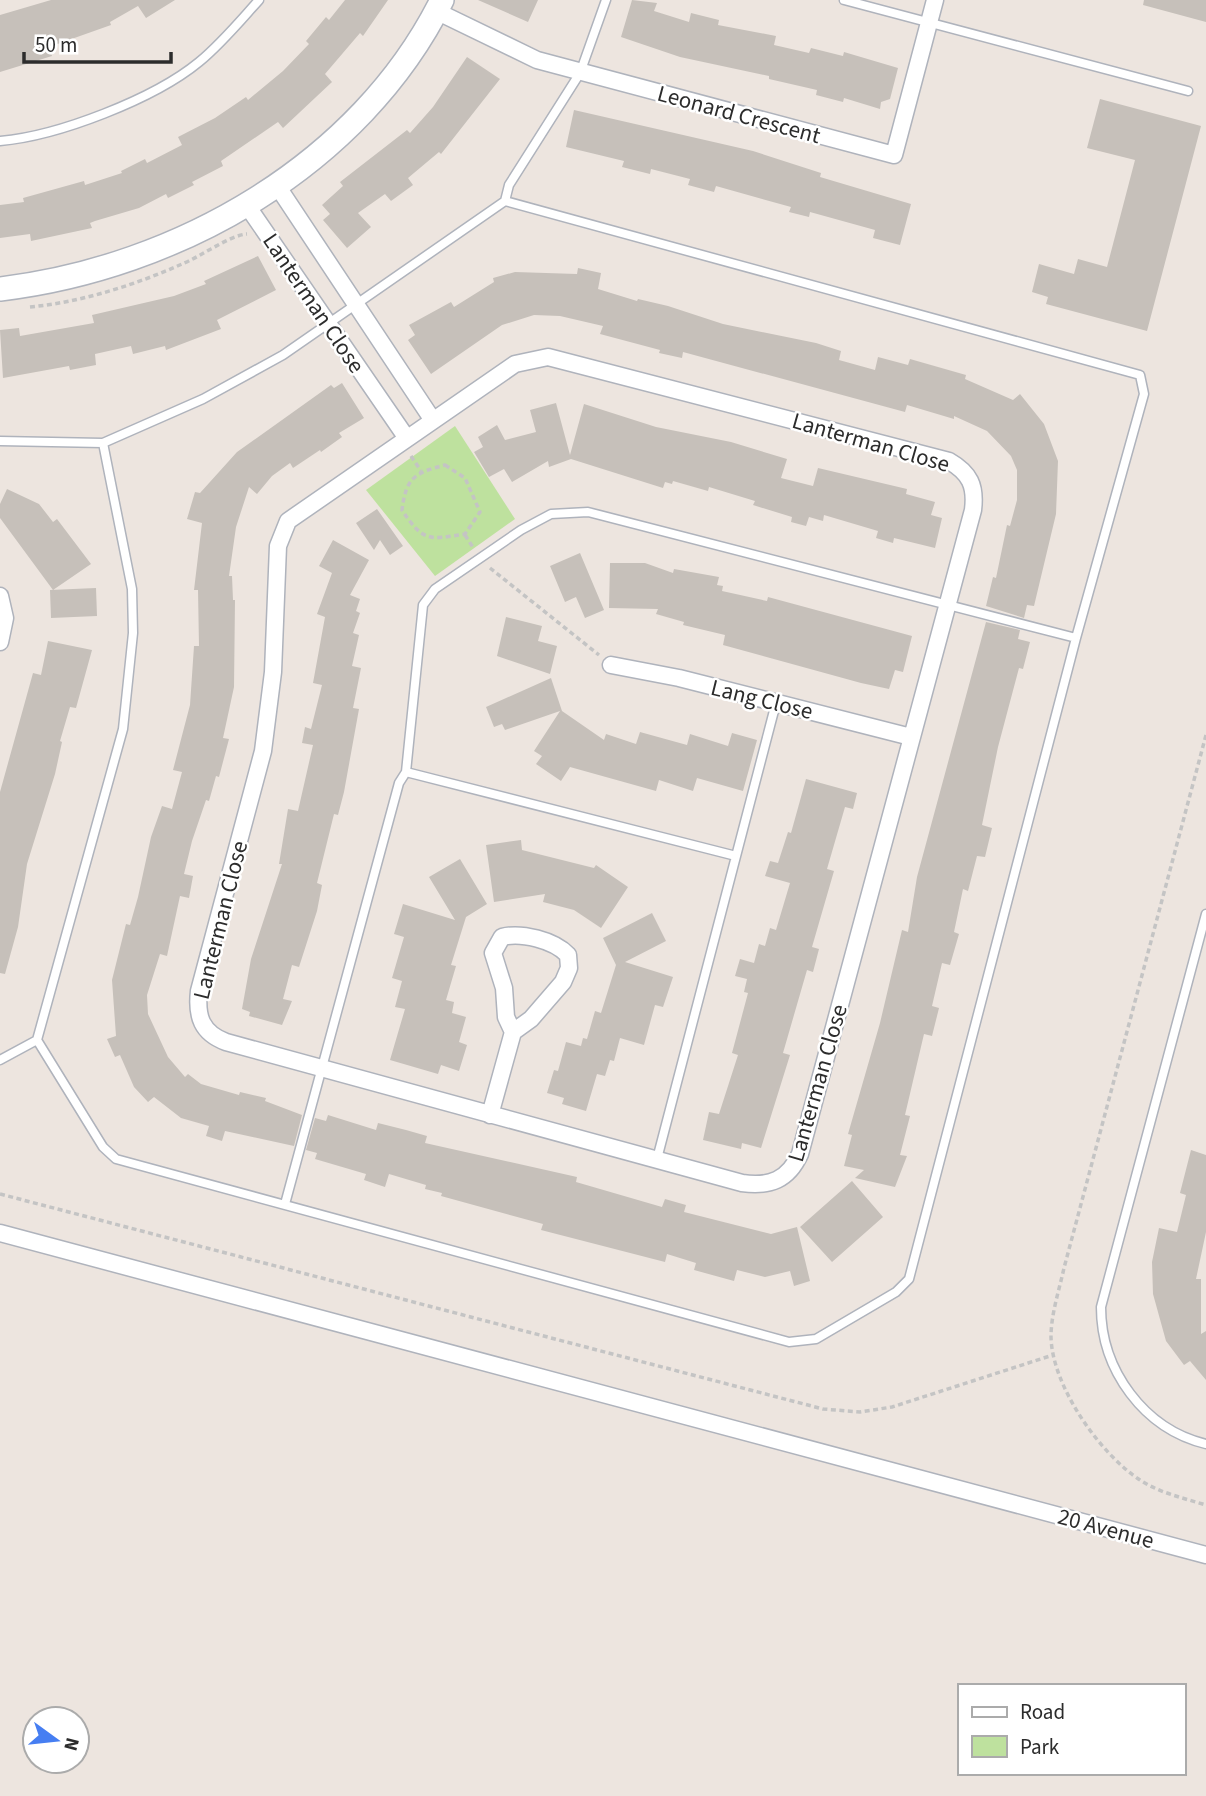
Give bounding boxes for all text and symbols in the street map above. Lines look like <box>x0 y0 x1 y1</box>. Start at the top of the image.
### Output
scale bar <box>24 21 172 65</box>
text: 50 m <box>35 30 77 60</box>
street label: Leonard Crescent <box>654 77 824 152</box>
street label: Lanterman Close <box>254 227 373 380</box>
street label: Lanterman Close <box>788 404 954 481</box>
street label: Lang Close <box>707 671 816 728</box>
street label: Lanterman Close <box>185 837 256 1003</box>
street label: Lanterman Close <box>779 1000 856 1166</box>
street label: 20 Avenue <box>1054 1500 1158 1557</box>
legend <box>958 1684 1185 1775</box>
text: Road <box>1020 1697 1065 1727</box>
north arrow <box>21 1705 91 1775</box>
text: Park <box>1020 1732 1060 1762</box>
text: N <box>56 1734 86 1754</box>

